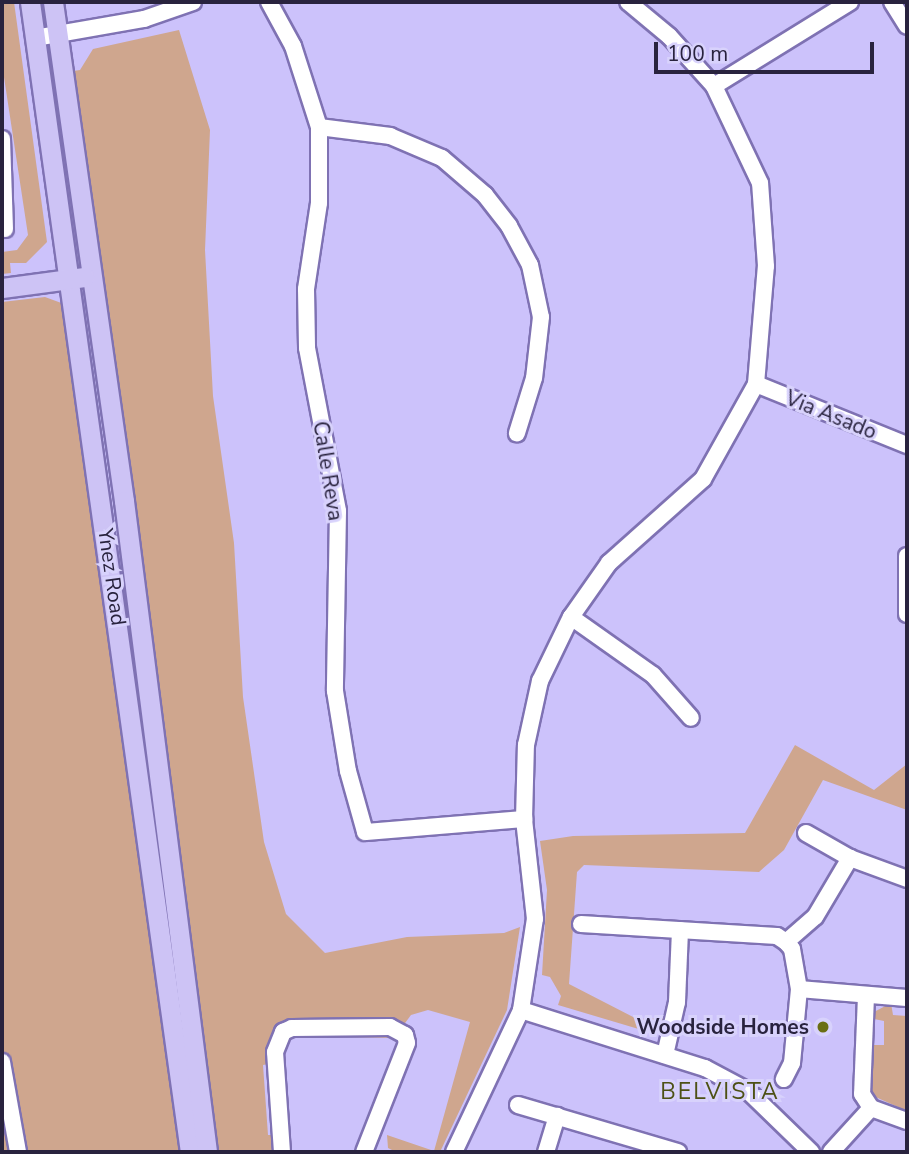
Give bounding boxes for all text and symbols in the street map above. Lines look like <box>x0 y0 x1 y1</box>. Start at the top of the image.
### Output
scale bar <box>657 28 878 72</box>
text: 100 m <box>667 40 728 68</box>
street label: Via Asado <box>782 385 880 445</box>
street label: Calle Reva <box>308 419 348 523</box>
street label: Ynez Road <box>93 527 131 627</box>
place label: Woodside Homes <box>637 1014 809 1040</box>
marker: Woodside Homes <box>815 1019 831 1035</box>
district label: BELVISTA <box>661 1078 779 1106</box>

